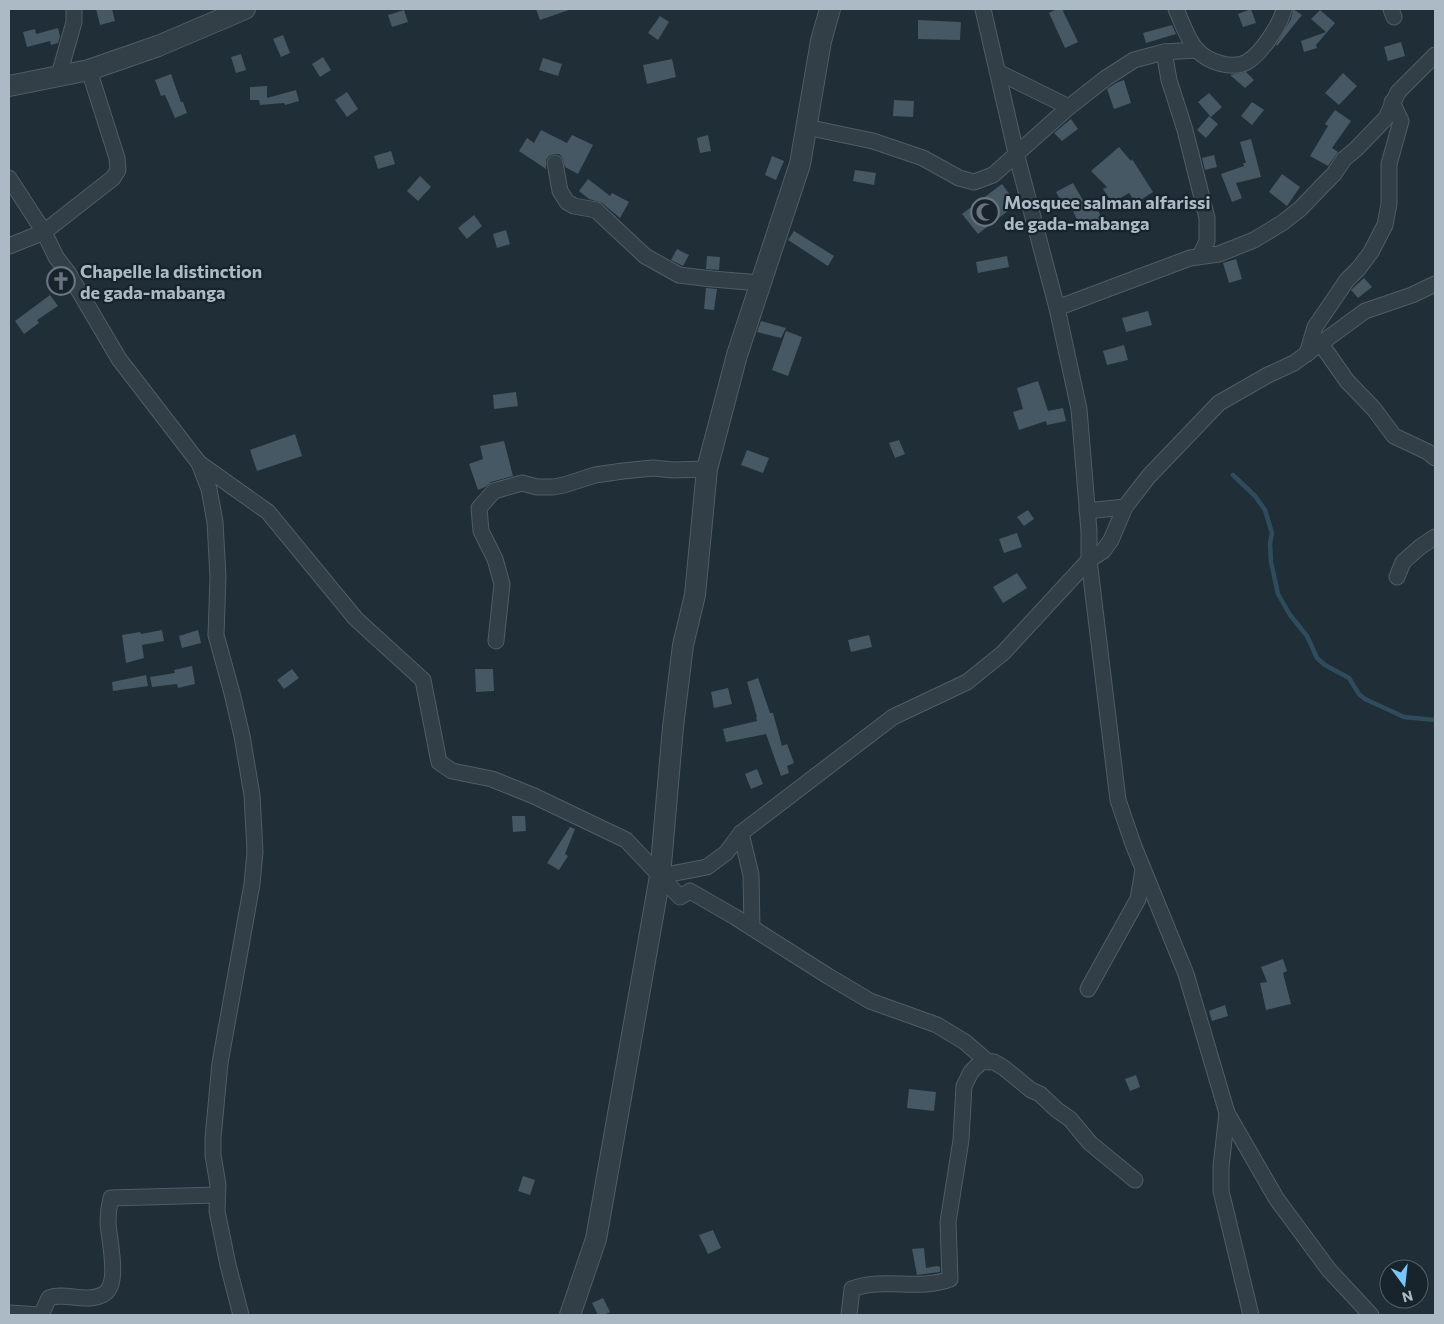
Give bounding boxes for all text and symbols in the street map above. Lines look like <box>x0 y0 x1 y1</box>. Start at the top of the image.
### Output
place label: Mosquee salman alfarissi de gada-mabanga <box>1004 191 1211 234</box>
mosque icon: Mosquee salman alfarissi de gada-mabanga <box>970 197 1000 227</box>
place label: Chapelle la distinction de gada-mabanga <box>80 260 262 303</box>
church icon: Chapelle la distinction de gada-mabanga <box>46 266 76 296</box>
north arrow <box>1379 1259 1429 1309</box>
text: N <box>1400 1287 1415 1307</box>

